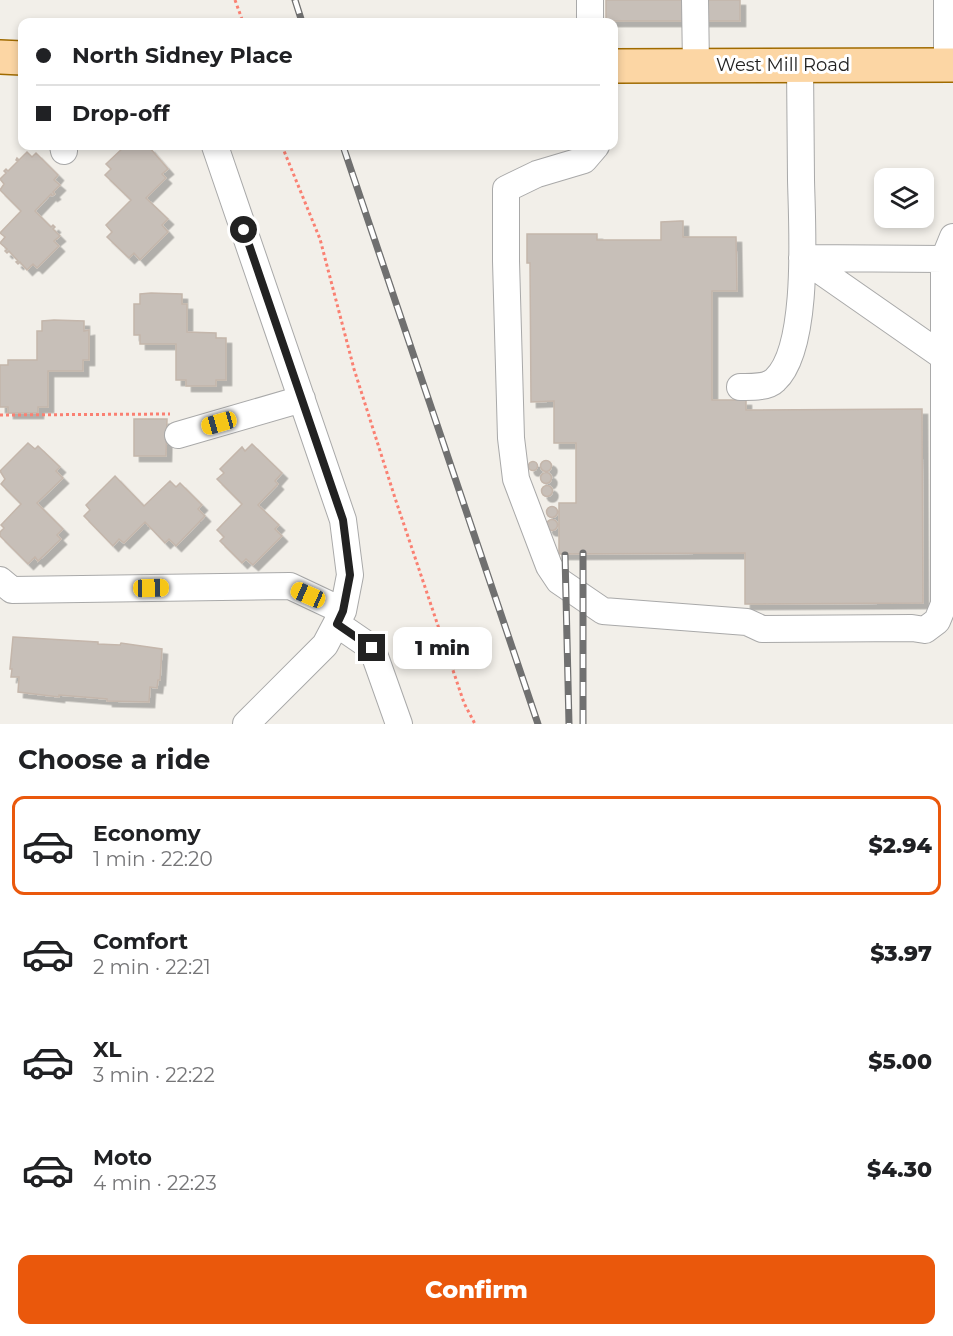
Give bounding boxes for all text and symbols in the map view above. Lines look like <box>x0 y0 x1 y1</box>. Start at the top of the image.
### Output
text: North Sidney Place <box>72 42 293 69</box>
street label: West Mill Road <box>716 54 850 76</box>
text: Drop-off <box>72 100 170 127</box>
map controls <box>874 168 934 228</box>
button: layers <box>874 168 934 228</box>
route start <box>230 216 257 243</box>
car <box>199 409 239 437</box>
car <box>133 579 169 597</box>
car <box>288 579 328 611</box>
callout: 1 min <box>393 627 492 669</box>
route end <box>358 634 385 661</box>
text: 1 min <box>415 636 470 660</box>
text: Choose a ride <box>18 743 210 776</box>
icon: car <box>21 819 75 873</box>
text: Economy <box>93 820 201 847</box>
text: $2.94 <box>868 832 932 859</box>
text: 1 min · 22:20 <box>93 847 213 871</box>
icon: car <box>21 927 75 981</box>
text: Comfort <box>93 928 188 955</box>
text: $3.97 <box>870 940 932 967</box>
text: 2 min · 22:21 <box>93 955 211 979</box>
icon: car <box>21 1035 75 1089</box>
text: XL <box>93 1036 122 1063</box>
text: $5.00 <box>868 1048 932 1075</box>
text: 3 min · 22:22 <box>93 1063 215 1087</box>
icon: car <box>21 1143 75 1197</box>
text: Moto <box>93 1144 152 1171</box>
text: $4.30 <box>867 1156 932 1183</box>
text: 4 min · 22:23 <box>93 1171 217 1195</box>
button: Confirm <box>18 1255 935 1324</box>

